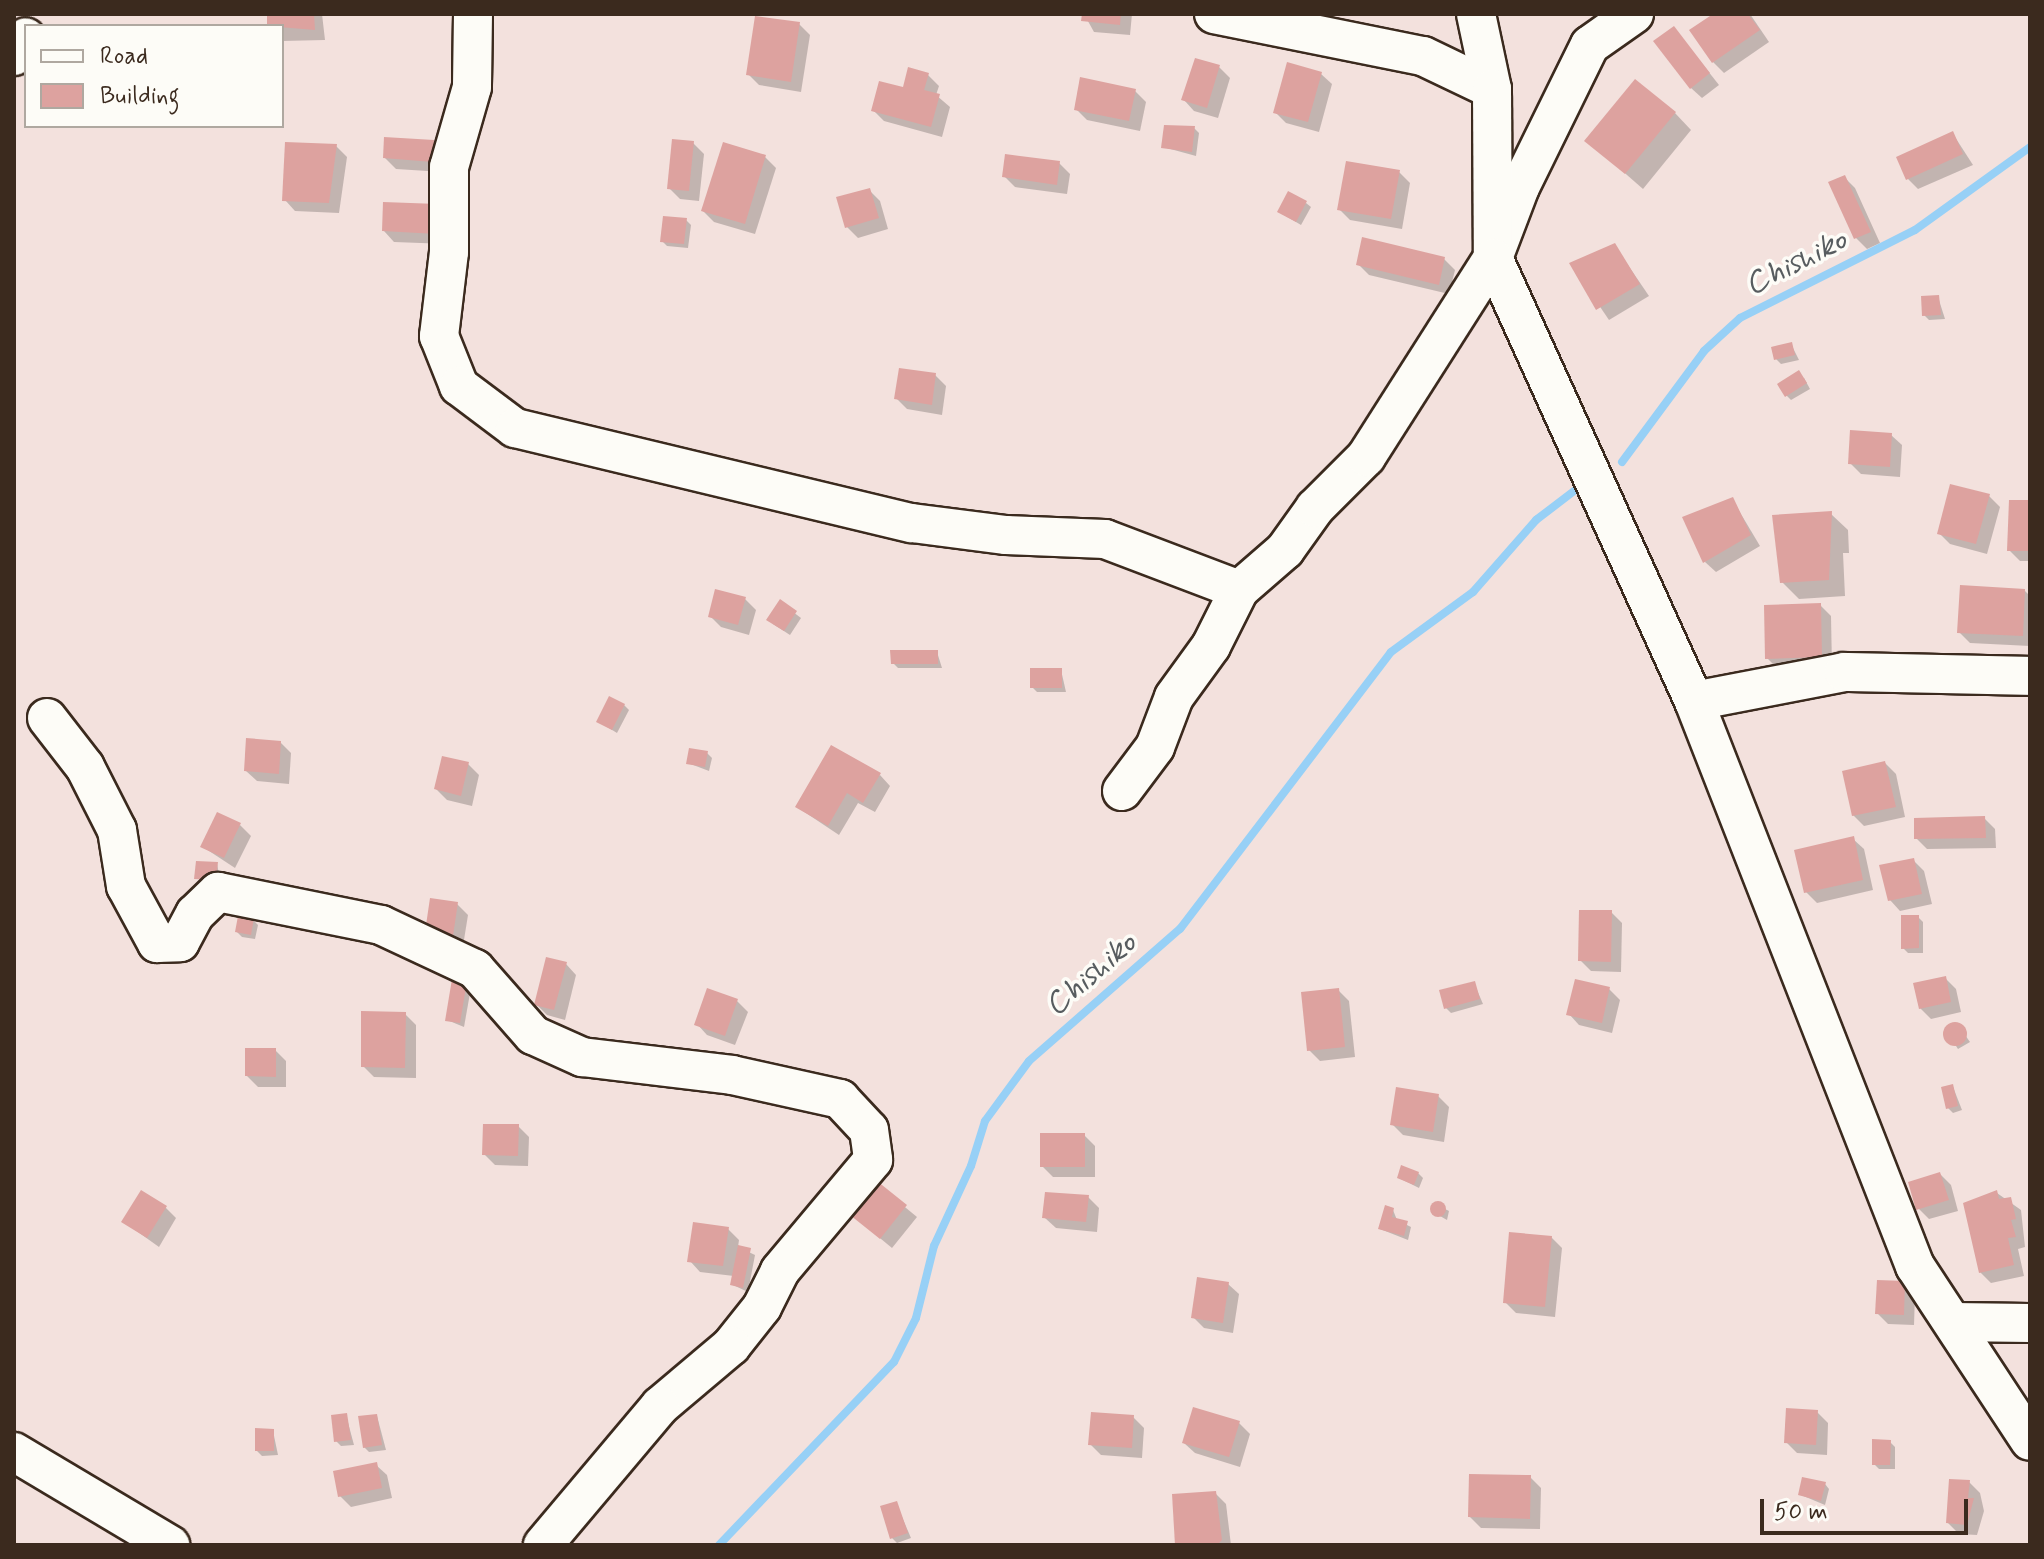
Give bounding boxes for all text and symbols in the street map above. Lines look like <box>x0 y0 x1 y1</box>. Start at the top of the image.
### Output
legend <box>24 24 284 128</box>
text: Road <box>100 41 148 72</box>
text: Building <box>100 81 180 112</box>
water label: Chishiko <box>1739 221 1853 305</box>
water label: Chishiko <box>1037 925 1145 1025</box>
scale bar <box>1764 1483 1972 1533</box>
text: 50 m <box>1774 1497 1828 1528</box>

